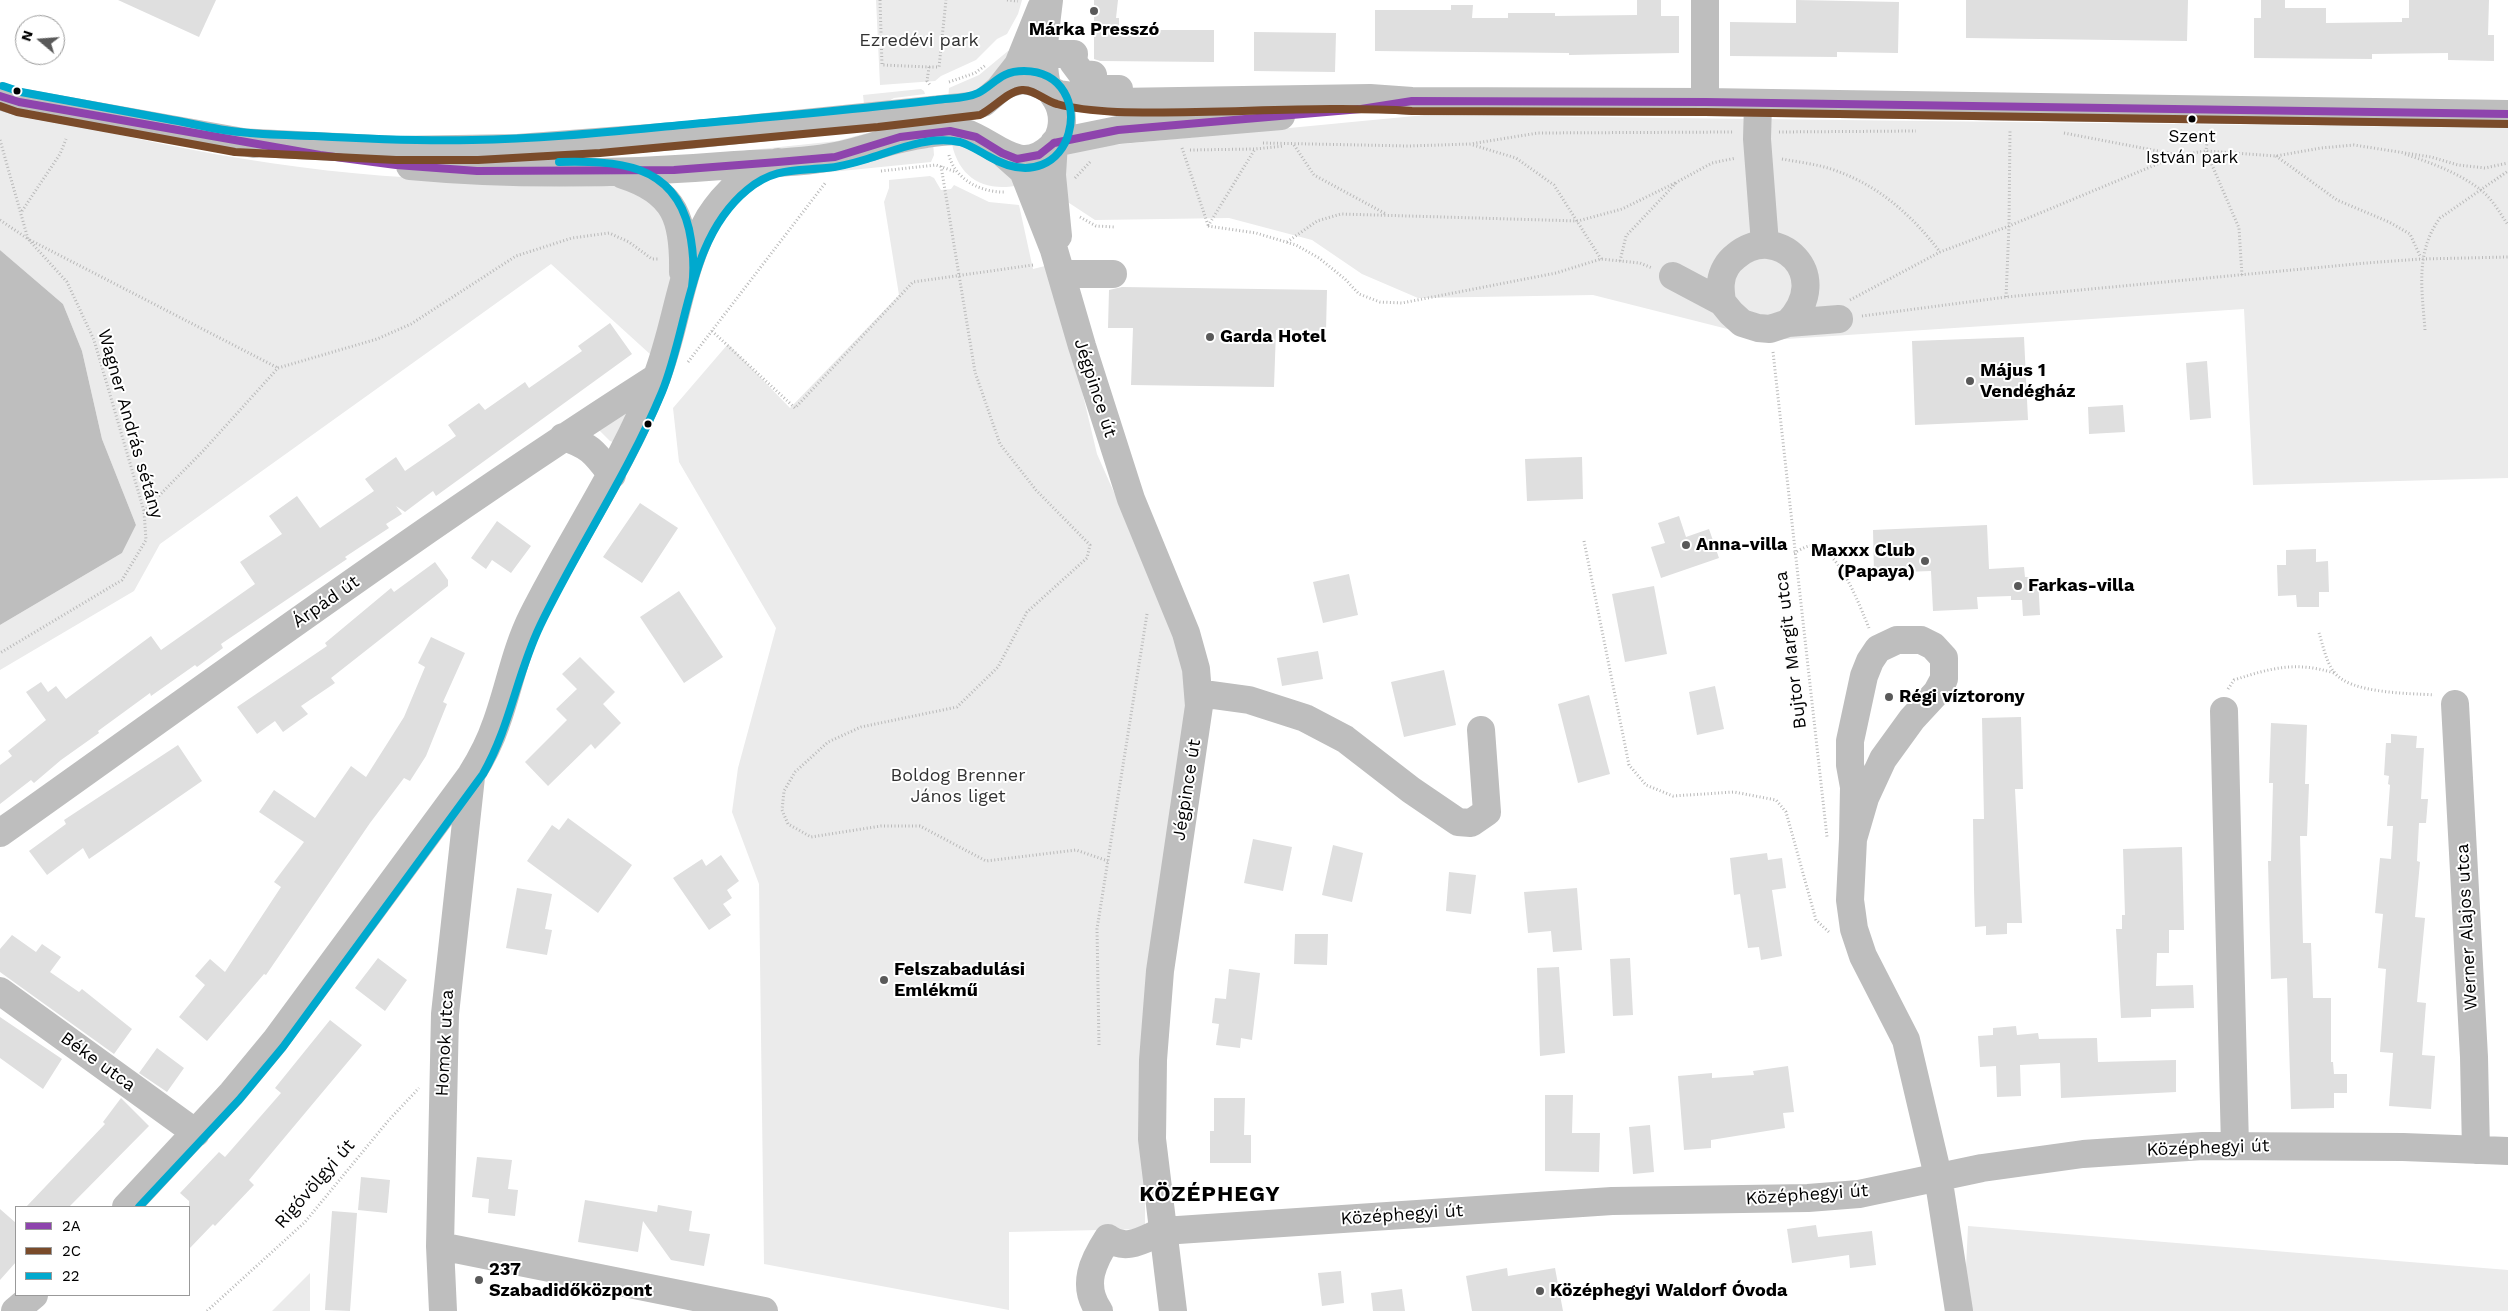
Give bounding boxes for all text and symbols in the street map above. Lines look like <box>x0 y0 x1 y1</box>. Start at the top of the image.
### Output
marker: Márka Presszó <box>1088 5 1100 17</box>
north arrow <box>15 15 65 65</box>
place label: Márka Presszó <box>1029 19 1159 41</box>
text: N <box>17 28 36 43</box>
park label: Ezredévi park <box>859 30 979 52</box>
unlabelled marker <box>12 86 22 96</box>
marker: Szent István park <box>2187 114 2197 124</box>
place label: Szent István park <box>2146 127 2238 167</box>
place label: Garda Hotel <box>1220 326 1326 348</box>
street label: Wagner András sétány <box>93 327 167 521</box>
marker: Garda Hotel <box>1204 331 1216 343</box>
street label: Jégpince út <box>1069 336 1121 440</box>
place label: Május 1 Vendégház <box>1980 360 2075 402</box>
marker: Május 1 Vendégház <box>1964 375 1976 387</box>
unlabelled marker <box>643 419 653 429</box>
place label: Anna-villa <box>1696 534 1788 556</box>
marker: Anna-villa <box>1680 539 1692 551</box>
place label: Maxxx Club (Papaya) <box>1811 540 1915 582</box>
marker: Maxxx Club (Papaya) <box>1919 555 1931 567</box>
street label: Bujtor Margit utca <box>1771 570 1811 730</box>
street label: Árpád út <box>288 571 364 633</box>
place label: Farkas-villa <box>2028 575 2134 597</box>
marker: Farkas-villa <box>2012 580 2024 592</box>
place label: Régi víztorony <box>1899 686 2025 708</box>
marker: Régi víztorony <box>1883 691 1895 703</box>
street label: Jégpince út <box>1168 738 1206 842</box>
park label: Boldog Brenner János liget <box>890 765 1026 808</box>
street label: Werner Alajos utca <box>2452 843 2482 1011</box>
place label: Felszabadulási Emlékmű <box>894 959 1025 1002</box>
marker: Felszabadulási Emlékmű <box>878 974 890 986</box>
street label: Homok utca <box>431 989 459 1097</box>
street label: Béke utca <box>56 1028 140 1096</box>
street label: Rigóvölgyi út <box>270 1135 360 1233</box>
street label: Középhegyi út <box>2146 1135 2270 1161</box>
street label: Középhegyi út <box>1745 1180 1869 1210</box>
district label: KÖZÉPHEGY <box>1138 1182 1282 1208</box>
street label: Középhegyi út <box>1340 1200 1464 1230</box>
legend <box>15 1206 190 1296</box>
text: 2A <box>62 1217 81 1235</box>
text: 2C <box>62 1242 81 1260</box>
place label: 237 Szabadidőközpont <box>489 1259 652 1302</box>
text: 22 <box>62 1267 80 1285</box>
marker: 237 Szabadidőközpont <box>473 1274 485 1286</box>
place label: Középhegyi Waldorf Óvoda <box>1550 1280 1787 1302</box>
marker: Középhegyi Waldorf Óvoda <box>1534 1285 1546 1297</box>

